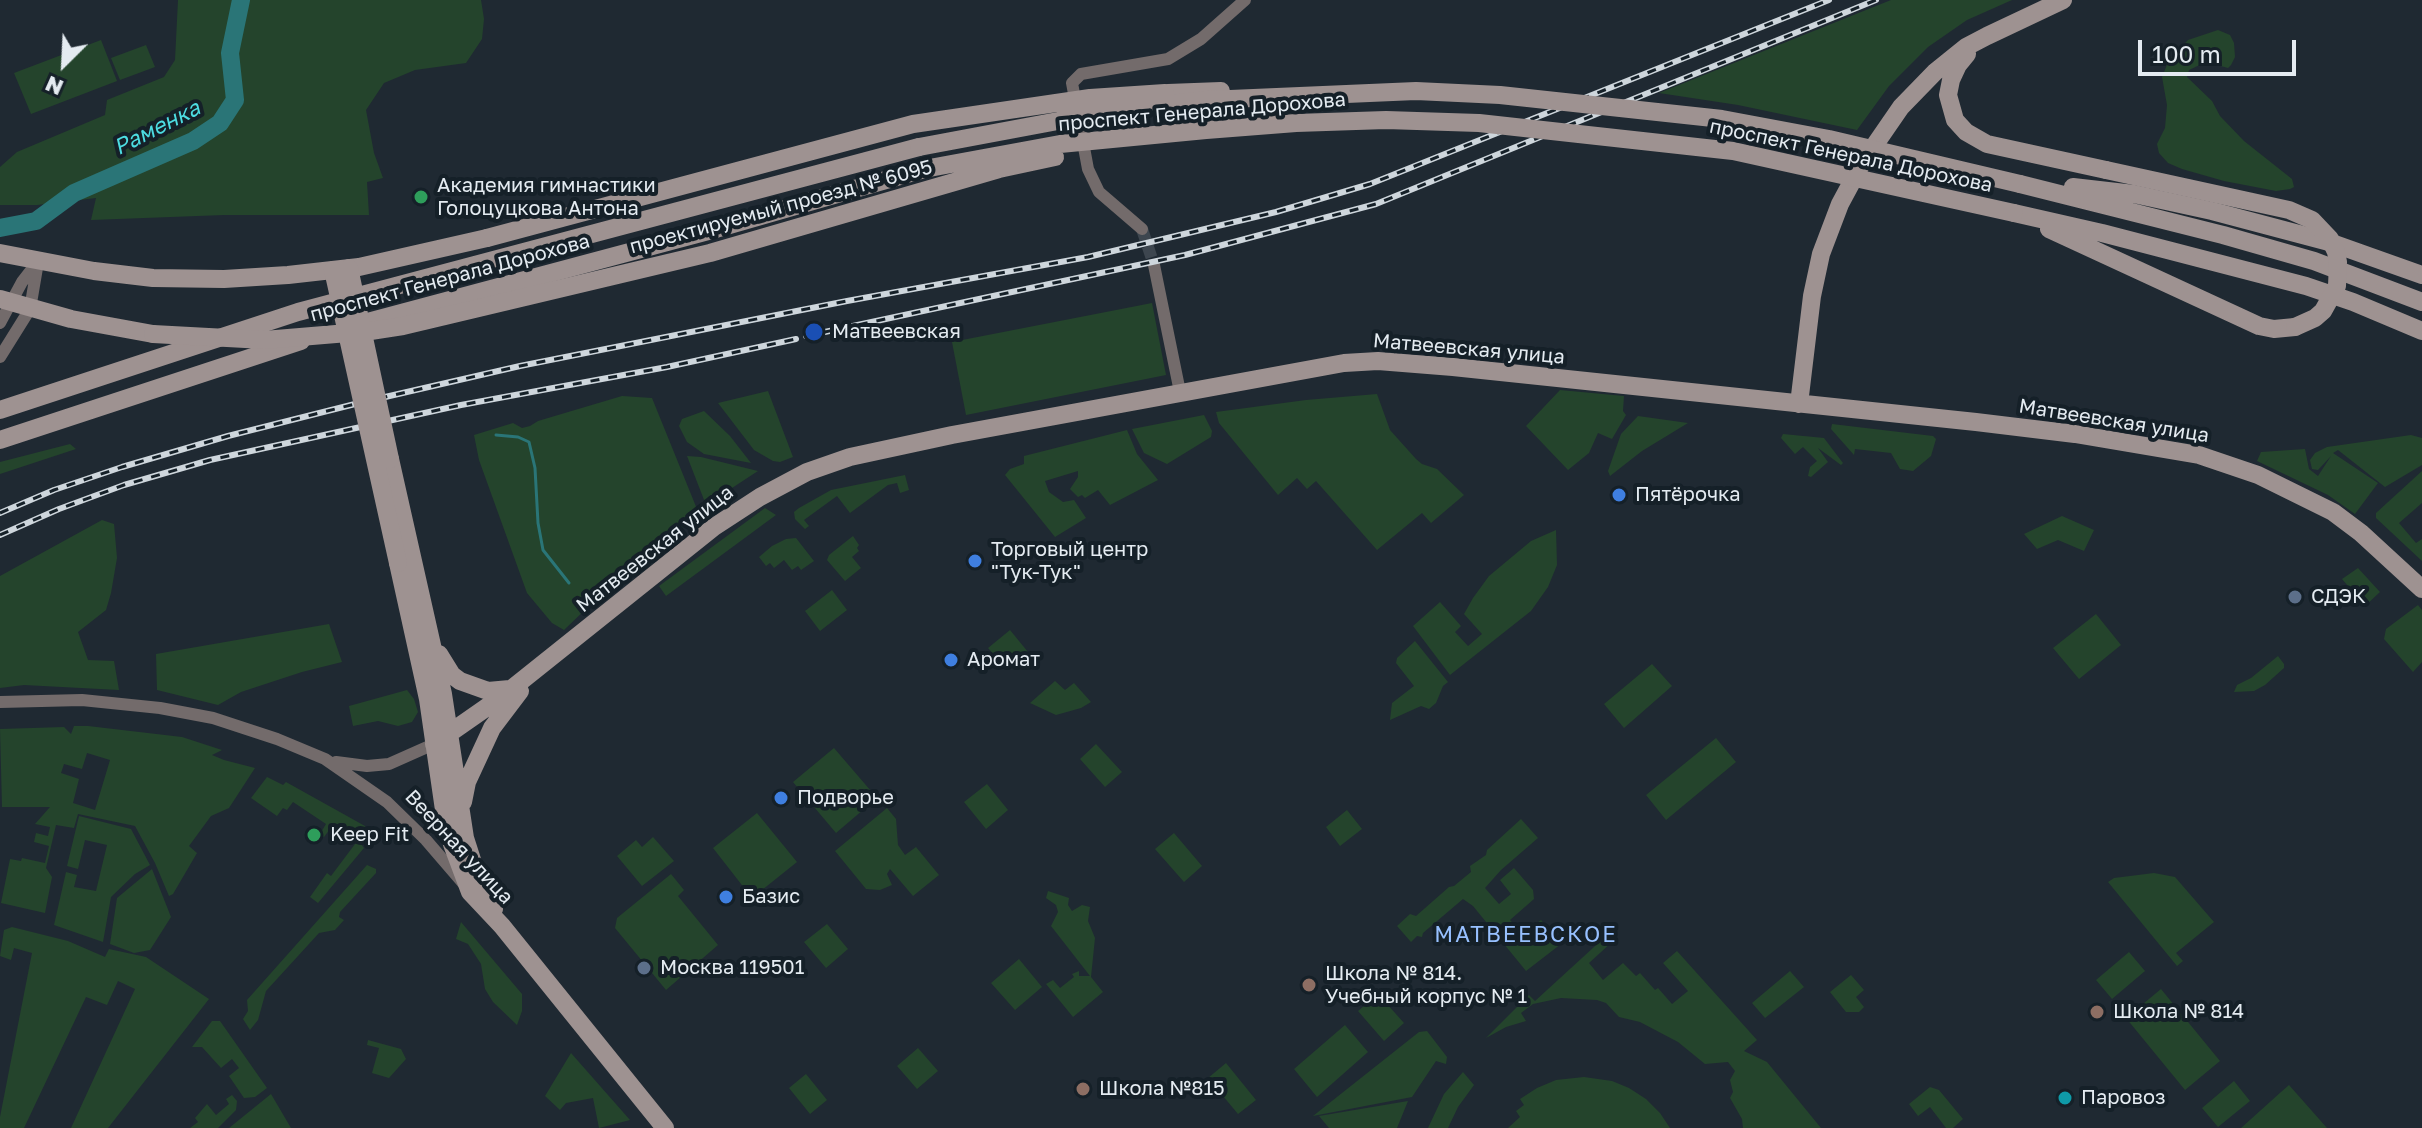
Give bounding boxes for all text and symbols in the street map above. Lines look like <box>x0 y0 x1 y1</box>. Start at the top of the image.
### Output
north arrow <box>24 24 104 104</box>
scale bar <box>2142 24 2300 74</box>
text: 100 m <box>2152 39 2221 68</box>
text: N <box>41 71 67 102</box>
street label: проспект Генерала Дорохова <box>1057 87 1347 137</box>
water label: Раменка <box>109 95 205 161</box>
street label: проспект Генерала Дорохова <box>1707 114 1995 198</box>
street label: проектируемый проезд № 6095 <box>627 155 935 259</box>
place label: Академия гимнастики Голоцуцкова Антона <box>437 174 656 221</box>
marker: Академия гимнастики Голоцуцкова Антона <box>412 188 430 206</box>
street label: проспект Генерала Дорохова <box>308 229 592 327</box>
place label: Матвеевская <box>832 320 961 344</box>
marker: Матвеевская <box>803 321 825 343</box>
street label: Матвеевская улица <box>1372 329 1566 369</box>
street label: Матвеевская улица <box>2017 394 2211 448</box>
street label: Матвеевская улица <box>572 480 738 618</box>
place label: Пятёрочка <box>1635 483 1741 507</box>
marker: Пятёрочка <box>1610 486 1628 504</box>
place label: Торговый центр "Тук-Тук" <box>991 538 1148 585</box>
marker: Торговый центр "Тук-Тук" <box>966 552 984 570</box>
place label: СДЭК <box>2311 585 2366 609</box>
marker: СДЭК <box>2286 588 2304 606</box>
place label: Аромат <box>967 648 1040 672</box>
marker: Аромат <box>942 651 960 669</box>
street label: Веерная улица <box>400 785 518 909</box>
place label: Подворье <box>797 786 894 810</box>
marker: Подворье <box>772 789 790 807</box>
place label: Keep Fit <box>330 823 409 847</box>
marker: Keep Fit <box>305 826 323 844</box>
place label: Базис <box>742 885 800 909</box>
marker: Базис <box>717 888 735 906</box>
district label: МАТВЕЕВСКОЕ <box>1434 922 1618 948</box>
place label: Москва 119501 <box>660 956 804 980</box>
marker: Москва 119501 <box>635 959 653 977</box>
place label: Школа № 814. Учебный корпус № 1 <box>1325 962 1527 1009</box>
marker: Школа № 814. Учебный корпус № 1 <box>1300 976 1318 994</box>
place label: Школа № 814 <box>2113 1000 2244 1024</box>
marker: Школа № 814 <box>2088 1003 2106 1021</box>
place label: Школа №815 <box>1099 1077 1225 1101</box>
marker: Школа №815 <box>1074 1080 1092 1098</box>
place label: Паровоз <box>2081 1086 2165 1110</box>
marker: Паровоз <box>2056 1089 2074 1107</box>

